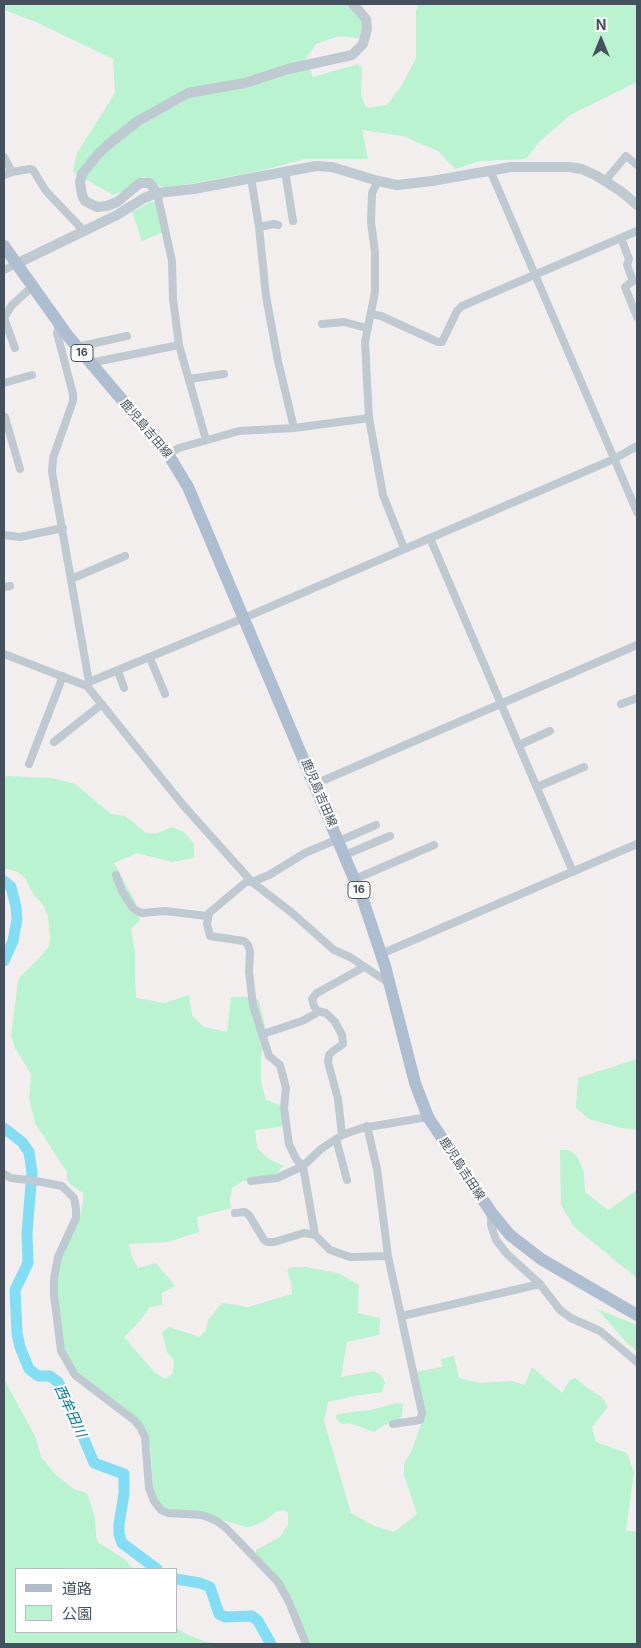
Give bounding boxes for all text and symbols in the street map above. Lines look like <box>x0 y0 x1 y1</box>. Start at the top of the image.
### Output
north arrow <box>576 15 626 65</box>
text: N <box>596 16 606 33</box>
road number: 16 <box>71 344 93 362</box>
street label: 鹿児島吉田線 <box>117 397 175 461</box>
street label: 鹿児島吉田線 <box>298 757 340 829</box>
road number: 16 <box>348 882 370 898</box>
street label: 鹿児島吉田線 <box>436 1135 488 1203</box>
water label: 西牟田川 <box>51 1382 89 1440</box>
legend <box>15 1568 178 1633</box>
text: 道路 <box>62 1579 92 1598</box>
text: 公園 <box>62 1604 92 1623</box>

